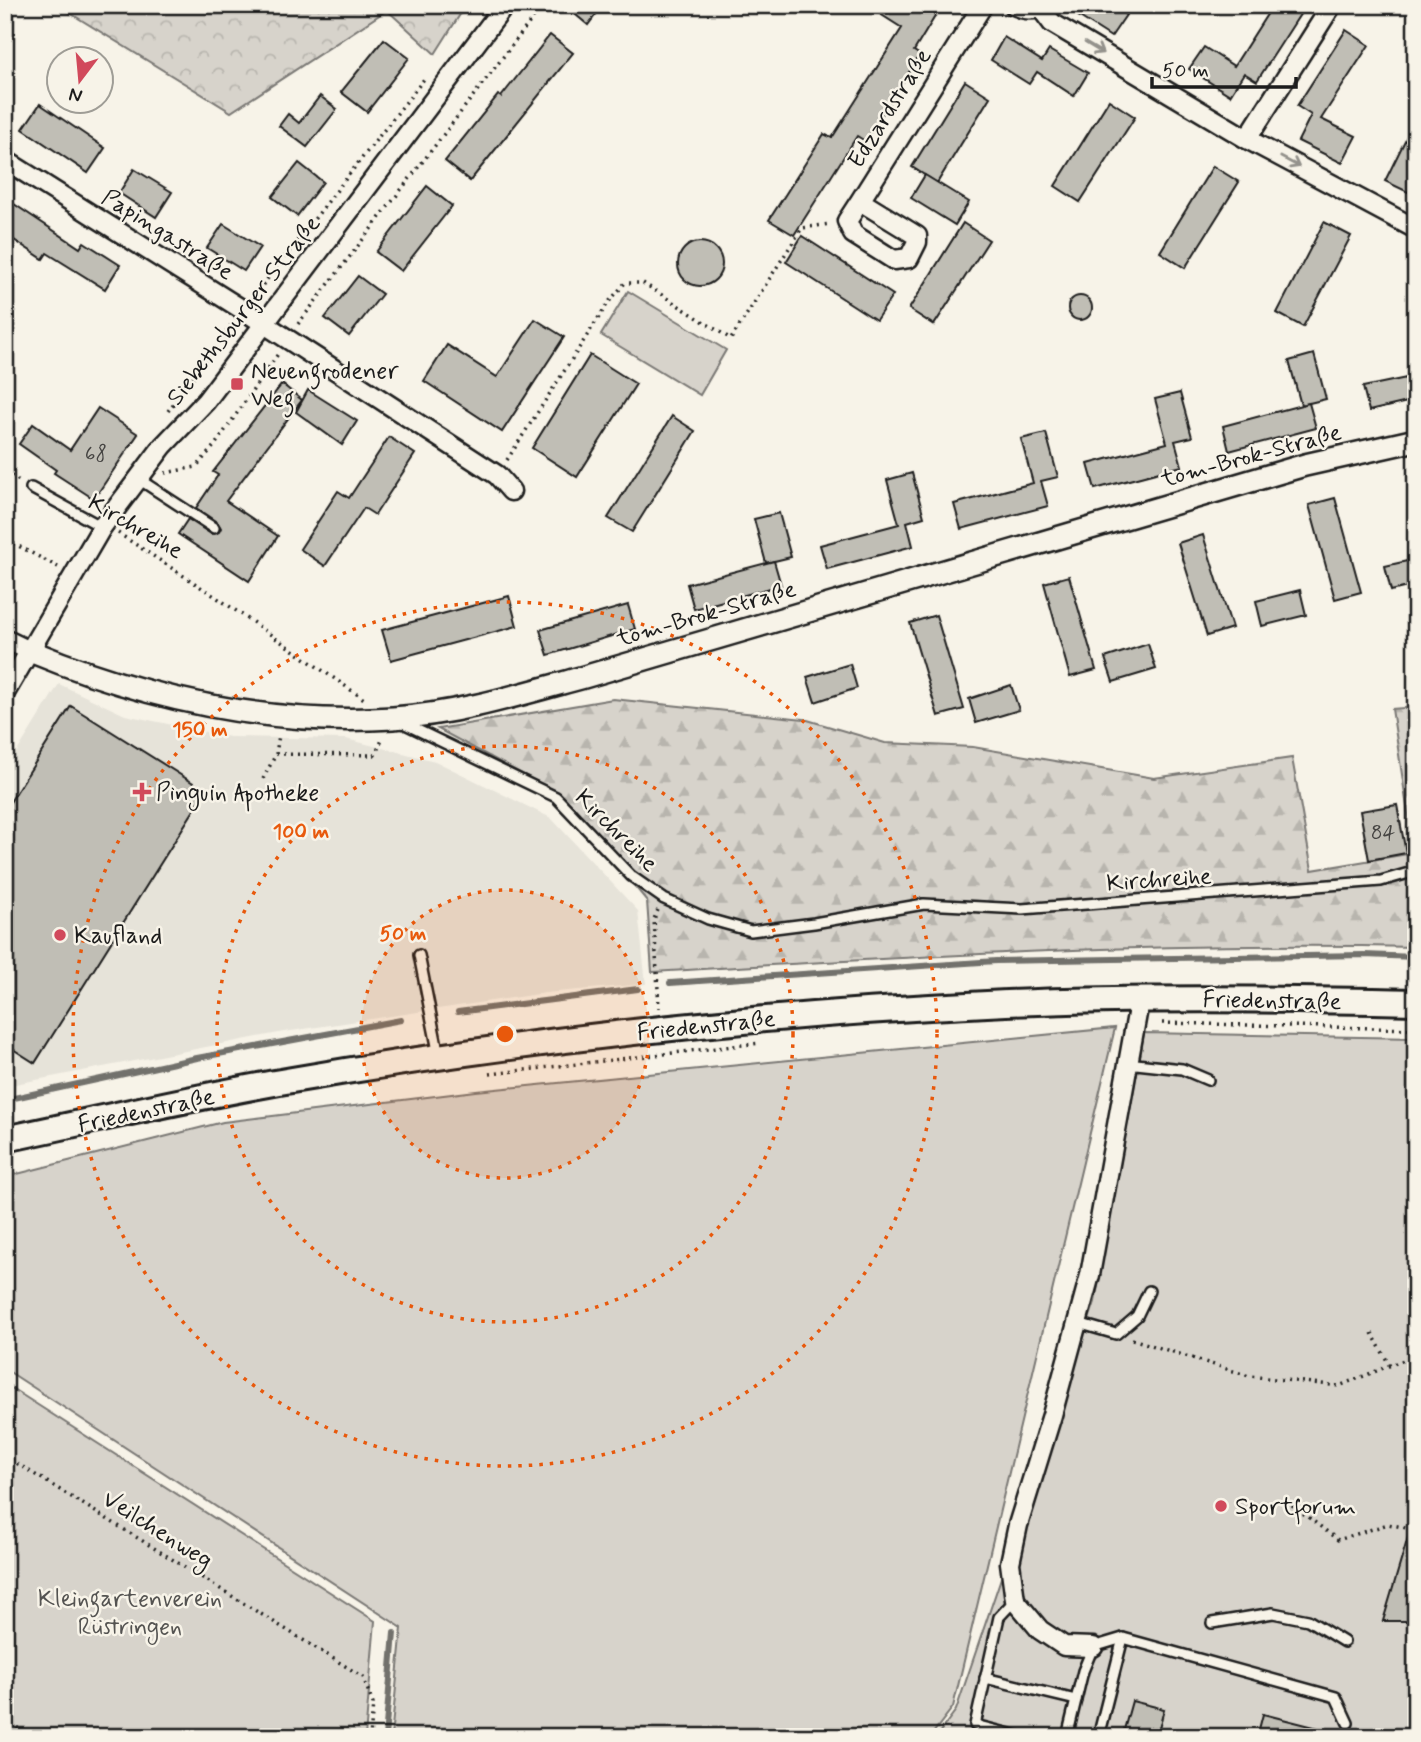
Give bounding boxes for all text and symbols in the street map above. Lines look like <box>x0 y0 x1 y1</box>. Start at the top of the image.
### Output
one-way arrow <box>1083 41 1103 55</box>
street label: Edzardstraße <box>841 43 939 174</box>
north arrow <box>46 46 116 116</box>
scale bar <box>1152 46 1295 90</box>
text: 50 m <box>1162 57 1209 85</box>
text: N <box>66 81 85 109</box>
one-way arrow <box>1280 156 1300 170</box>
street label: Papingastraße <box>96 182 239 288</box>
street label: Siebethsburger Straße <box>160 209 328 412</box>
place label: Neuengrodener Weg <box>251 356 399 418</box>
marker: Neuengrodener Weg <box>229 376 245 392</box>
street label: tom-Brok-Straße <box>1157 417 1345 496</box>
house number: 68 <box>85 440 107 468</box>
street label: Kirchreihe <box>82 488 189 567</box>
street label: tom-Brok-Straße <box>612 574 800 655</box>
text: 150 m <box>172 716 228 744</box>
place label: Pinguin Apotheke <box>156 778 319 812</box>
street label: Kirchreihe <box>568 783 664 879</box>
marker: Pinguin Apotheke <box>134 784 150 800</box>
text: 100 m <box>273 818 329 846</box>
house number: 84 <box>1371 819 1396 847</box>
street label: Kirchreihe <box>1105 861 1213 900</box>
text: 50 m <box>380 920 427 948</box>
place label: Kaufland <box>74 921 162 952</box>
marker: Kaufland <box>52 927 68 943</box>
street label: Friedenstraße <box>1202 985 1342 1018</box>
street label: Friedenstraße <box>635 1004 777 1049</box>
centre of rings <box>493 1022 517 1046</box>
street label: Friedenstraße <box>75 1082 218 1141</box>
street label: Veilchenweg <box>95 1484 218 1578</box>
place label: Sportforum <box>1235 1492 1356 1525</box>
marker: Sportforum <box>1213 1498 1229 1514</box>
park label: Kleingartenverein Rüstringen <box>38 1584 222 1645</box>

